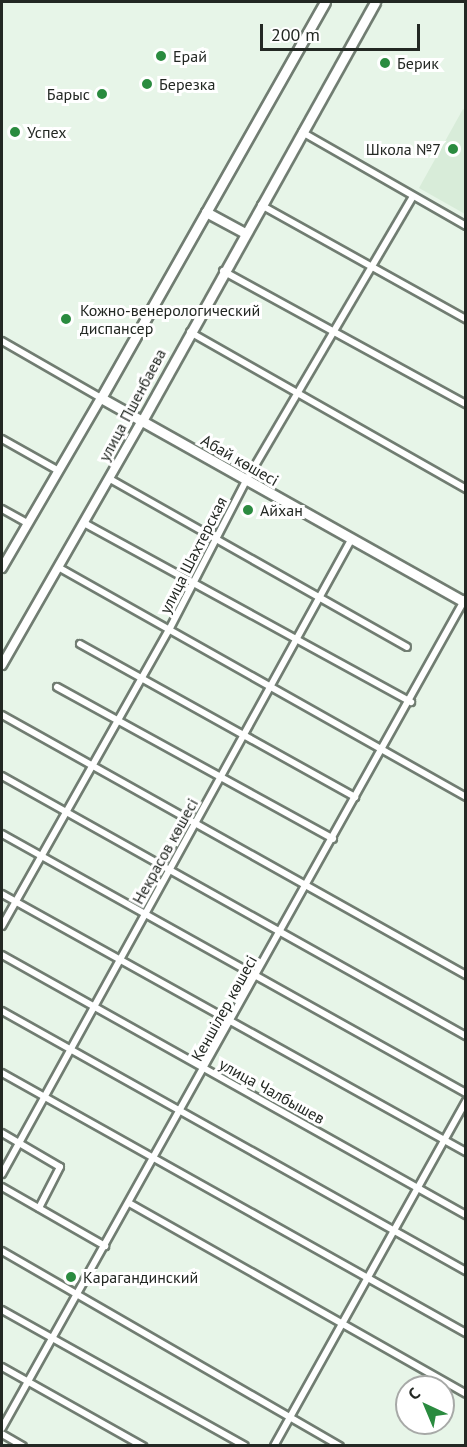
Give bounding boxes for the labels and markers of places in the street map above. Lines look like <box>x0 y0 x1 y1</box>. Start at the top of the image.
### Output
place label: Ерай <box>173 46 207 66</box>
marker: Ерай <box>154 49 168 63</box>
place label: Берик <box>397 53 439 73</box>
marker: Берик <box>378 56 392 70</box>
place label: Березка <box>159 74 215 94</box>
marker: Березка <box>140 77 154 91</box>
place label: Барыс <box>47 84 90 104</box>
marker: Барыс <box>95 87 109 101</box>
place label: Успех <box>27 122 67 142</box>
marker: Успех <box>8 125 22 139</box>
place label: Школа №7 <box>366 139 441 159</box>
marker: Школа №7 <box>446 142 460 156</box>
place label: Кожно-венерологический диспансер <box>80 300 260 338</box>
marker: Кожно-венерологический диспансер <box>57 310 75 328</box>
place label: Айхан <box>260 500 303 520</box>
marker: Айхан <box>241 503 255 517</box>
place label: Карагандинский <box>83 1267 198 1287</box>
marker: Карагандинский <box>64 1270 78 1284</box>

